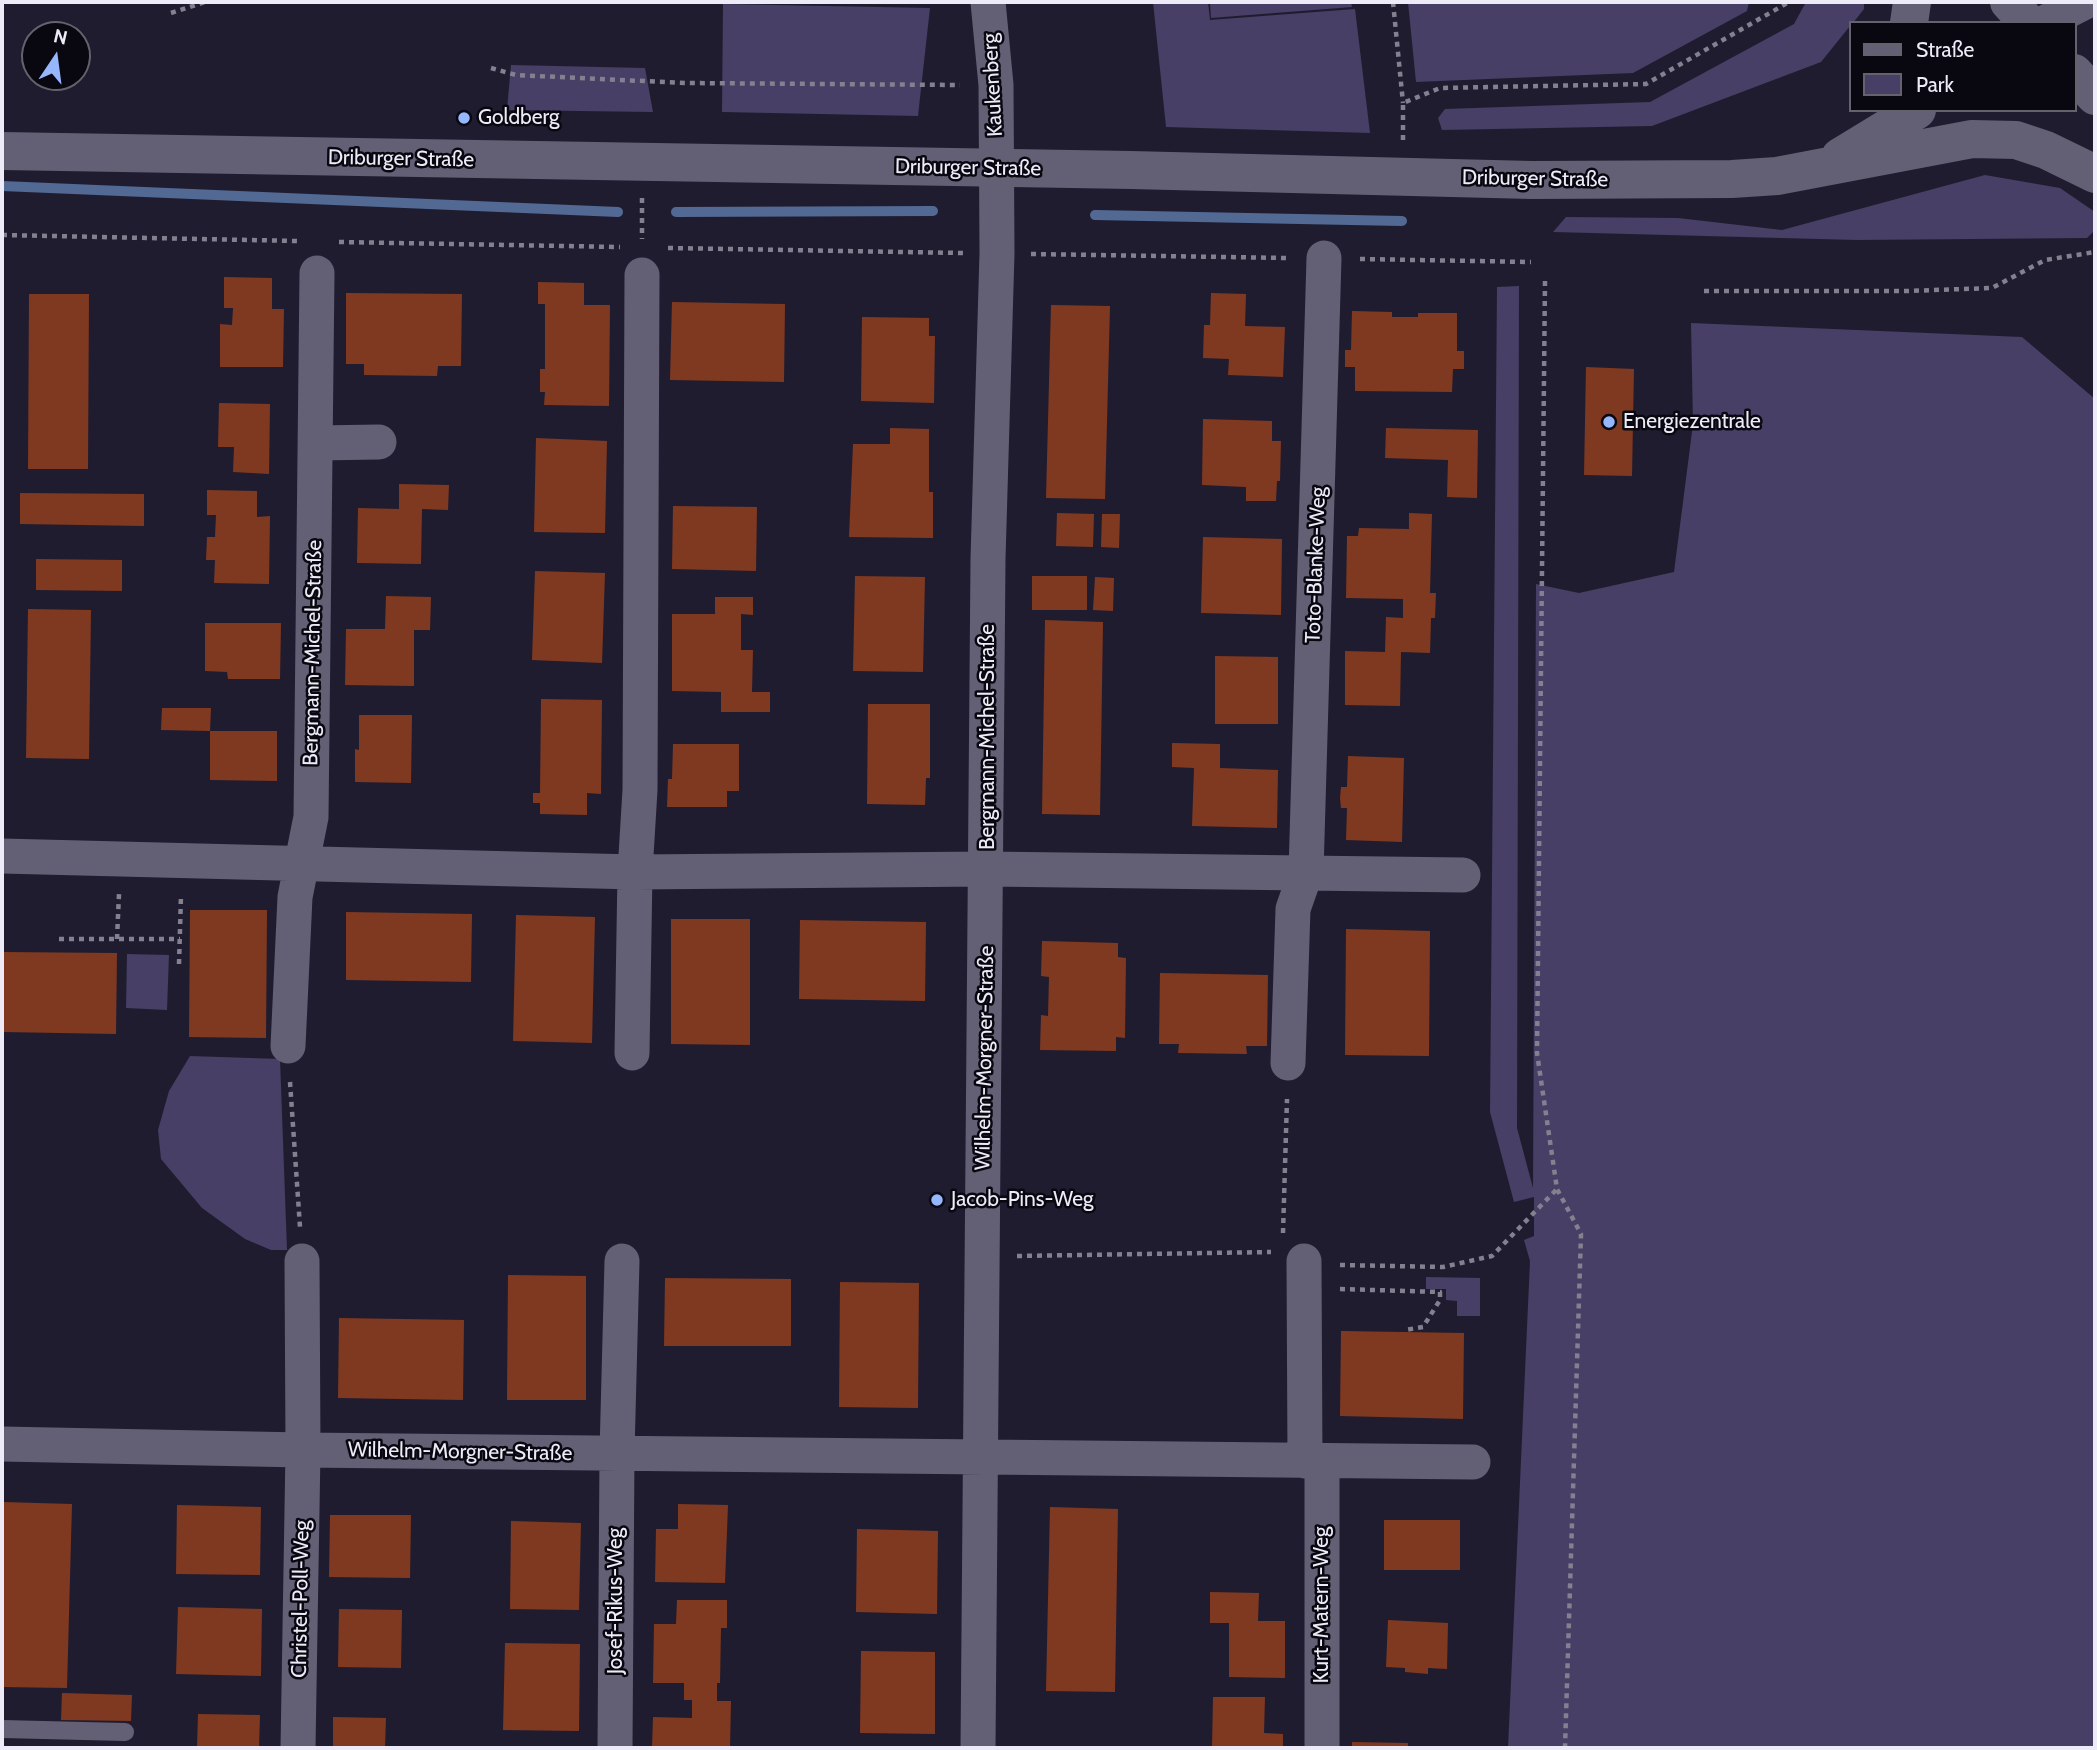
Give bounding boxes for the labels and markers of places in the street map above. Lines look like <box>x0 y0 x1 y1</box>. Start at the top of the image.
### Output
place label: Goldberg <box>478 105 559 131</box>
marker: Goldberg <box>456 110 472 126</box>
place label: Energiezentrale <box>1623 409 1761 435</box>
marker: Energiezentrale <box>1601 414 1617 430</box>
place label: Jacob-Pins-Weg <box>951 1187 1093 1213</box>
marker: Jacob-Pins-Weg <box>929 1192 945 1208</box>

